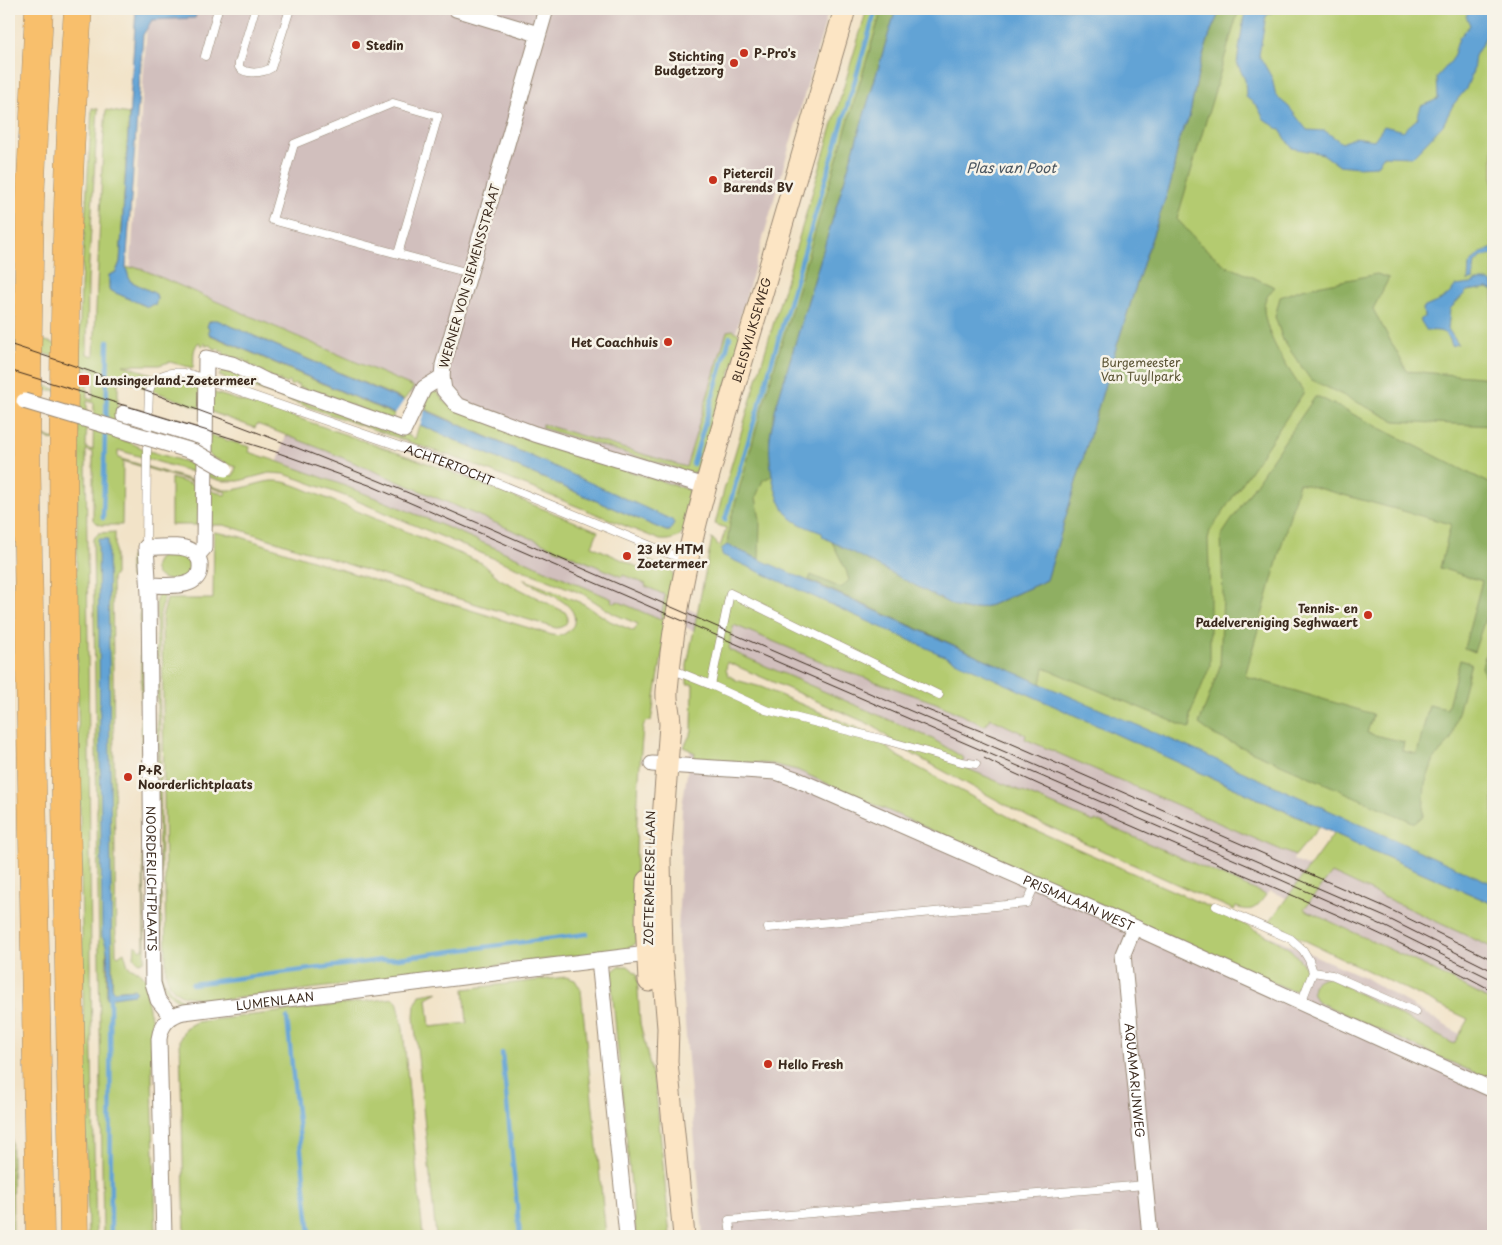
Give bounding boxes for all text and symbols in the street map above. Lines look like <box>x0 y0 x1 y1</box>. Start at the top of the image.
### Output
place label: Stedin <box>366 36 404 54</box>
marker: Stedin <box>350 39 362 51</box>
place label: P-Pro's <box>754 44 796 62</box>
place label: Stichting Budgetzorg <box>654 47 724 79</box>
marker: P-Pro's <box>738 47 750 59</box>
marker: Stichting Budgetzorg <box>728 57 740 69</box>
water label: Plas van Poot <box>966 157 1058 178</box>
place label: Pietercil Barends BV <box>723 164 794 196</box>
marker: Pietercil Barends BV <box>707 174 719 186</box>
street label: WERNER VON SIEMENSSTRAAT <box>434 181 504 370</box>
street label: BLEISWIJKSEWEG <box>727 275 775 385</box>
place label: Het Coachhuis <box>571 333 658 351</box>
marker: Het Coachhuis <box>662 336 674 348</box>
park label: Burgemeester Van Tuyllpark <box>1101 353 1181 385</box>
place label: Lansingerland-Zoetermeer <box>95 371 257 389</box>
marker: Lansingerland-Zoetermeer <box>77 373 91 387</box>
street label: ACHTERTOCHT <box>402 440 498 490</box>
place label: 23 kV HTM Zoetermeer <box>637 540 708 572</box>
marker: 23 kV HTM Zoetermeer <box>621 550 633 562</box>
place label: Tennis- en Padelvereniging Seghwaert <box>1195 599 1358 631</box>
marker: Tennis- en Padelvereniging Seghwaert <box>1362 609 1374 621</box>
place label: P+R Noorderlichtplaats <box>138 761 253 793</box>
marker: P+R Noorderlichtplaats <box>122 771 134 783</box>
street label: NOORDERLICHTPLAATS <box>142 806 162 952</box>
street label: ZOETERMEERSE LAAN <box>639 810 659 946</box>
street label: PRISMALAAN WEST <box>1020 871 1138 935</box>
street label: LUMENLAAN <box>235 987 315 1014</box>
street label: AQUAMARIJNWEG <box>1121 1022 1150 1139</box>
place label: Hello Fresh <box>778 1055 843 1073</box>
marker: Hello Fresh <box>762 1058 774 1070</box>

